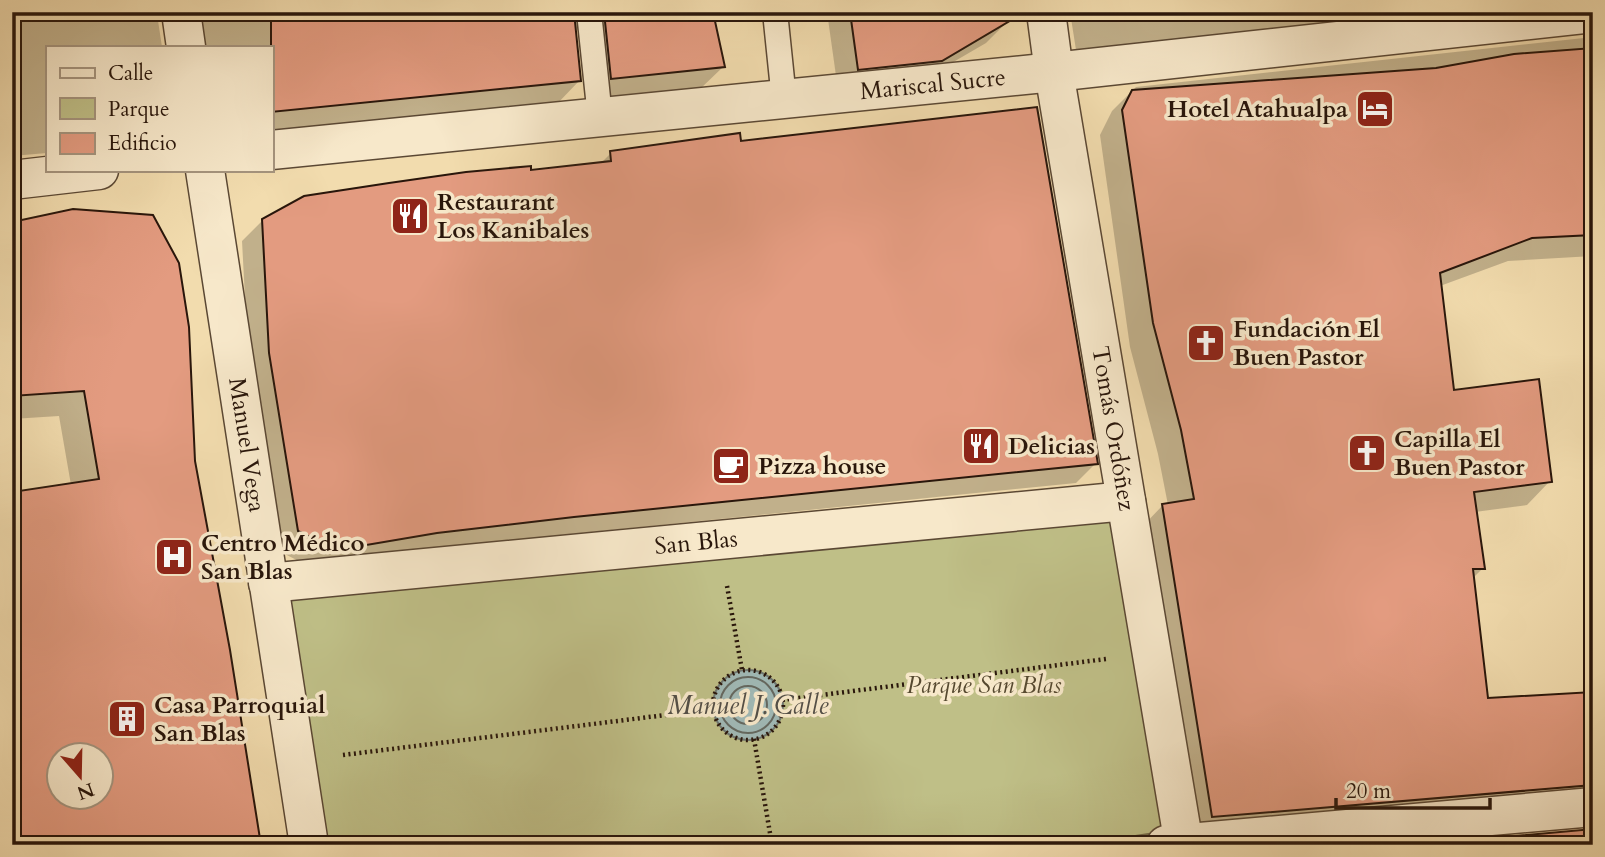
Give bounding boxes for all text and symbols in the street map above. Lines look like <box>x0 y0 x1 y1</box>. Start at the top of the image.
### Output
legend <box>46 46 273 172</box>
text: Calle <box>108 59 153 88</box>
street label: Mariscal Sucre <box>858 60 1007 108</box>
hotel icon: Hotel Atahualpa <box>1354 88 1396 130</box>
place label: Hotel Atahualpa <box>1167 93 1348 126</box>
text: Parque <box>108 95 169 124</box>
text: Edificio <box>108 129 177 158</box>
place label: Restaurant Los Kanibales <box>437 186 589 247</box>
restaurant icon: Restaurant Los Kanibales <box>389 195 431 237</box>
place label: Fundación El Buen Pastor <box>1233 313 1380 374</box>
church icon: Fundación El Buen Pastor <box>1185 322 1227 364</box>
street label: Tomás Ordóñez <box>1084 344 1144 513</box>
street label: Manuel Vega <box>221 375 274 515</box>
place label: Capilla El Buen Pastor <box>1394 423 1525 484</box>
restaurant icon: Delicias <box>960 425 1002 467</box>
place label: Delicias <box>1008 430 1095 463</box>
church icon: Capilla El Buen Pastor <box>1346 432 1388 474</box>
cafe icon: Pizza house <box>710 445 752 487</box>
place label: Pizza house <box>758 450 887 483</box>
street label: San Blas <box>653 522 739 562</box>
place label: Centro Médico San Blas <box>201 527 365 588</box>
hospital icon: Centro Médico San Blas <box>153 536 195 578</box>
park label: Parque San Blas <box>907 669 1061 702</box>
water label: Manuel J. Calle <box>668 688 829 723</box>
place label: Casa Parroquial San Blas <box>154 689 325 750</box>
building icon: Casa Parroquial San Blas <box>106 698 148 740</box>
north arrow <box>46 742 116 812</box>
scale bar <box>1336 766 1490 810</box>
text: N <box>73 776 98 806</box>
text: 20 m <box>1346 777 1391 806</box>

